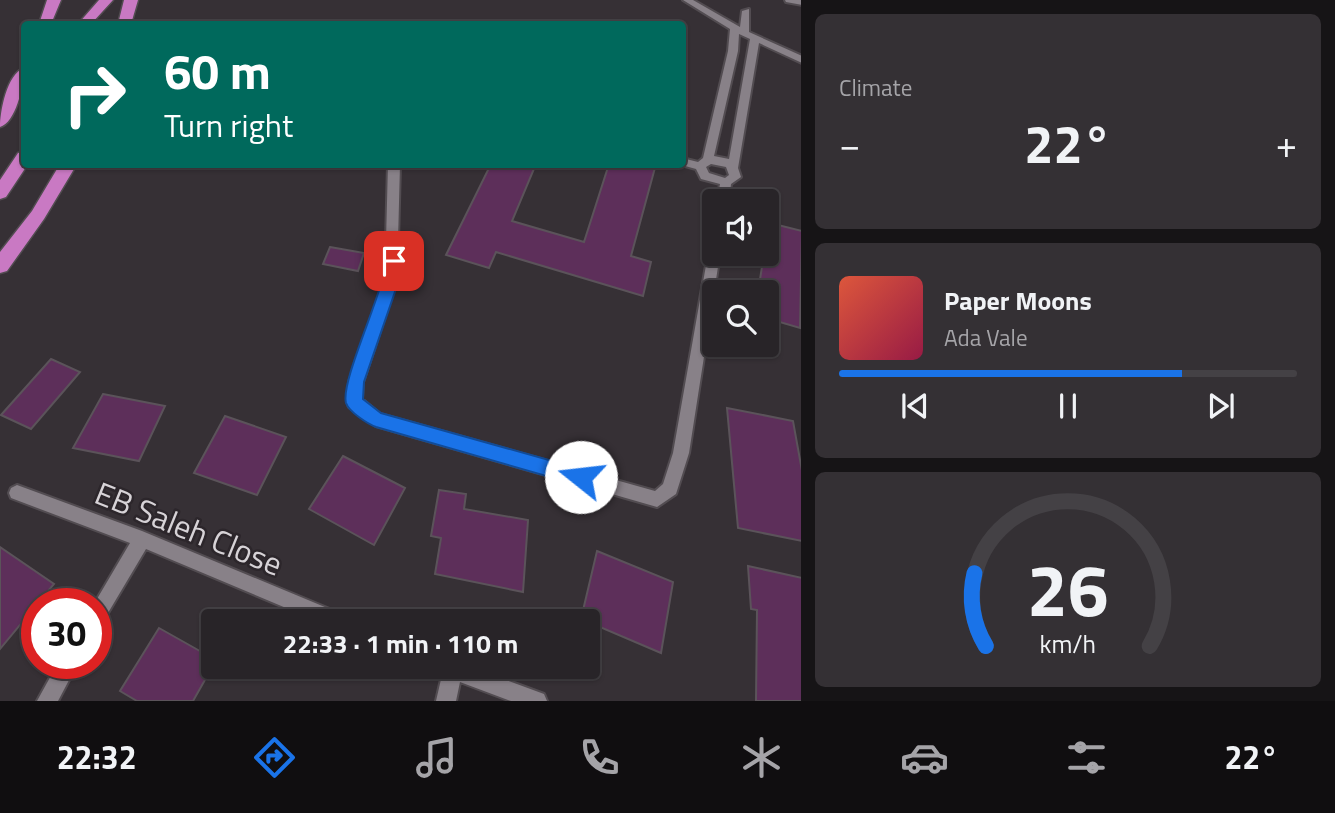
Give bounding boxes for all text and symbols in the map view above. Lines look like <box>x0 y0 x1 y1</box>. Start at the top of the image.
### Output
text: 60 m <box>164 33 271 108</box>
icon: right <box>49 49 140 140</box>
text: Climate <box>839 70 912 105</box>
text: Turn right <box>164 101 293 149</box>
text: 22° <box>1024 104 1112 183</box>
text: − <box>839 115 860 173</box>
text: + <box>1276 115 1297 173</box>
map controls <box>702 189 779 357</box>
button: sound <box>702 189 779 266</box>
pin <box>364 231 424 291</box>
icon: arrive <box>375 242 413 280</box>
button: search <box>702 280 779 357</box>
text: Paper Moons <box>944 281 1092 320</box>
text: Ada Vale <box>944 320 1028 355</box>
icon: previous <box>896 387 934 425</box>
icon: pause <box>1049 387 1087 425</box>
icon: next <box>1202 387 1240 425</box>
position arrow <box>544 440 618 514</box>
street label: EB Saleh Close <box>88 469 290 587</box>
text: 26 <box>1027 534 1109 644</box>
speed limit sign: 30 <box>21 588 112 679</box>
text: 22:33 · 1 min · 110 m <box>283 624 518 663</box>
text: km/h <box>1040 624 1096 662</box>
text: 22:32 <box>57 733 137 781</box>
icon: directions <box>250 733 299 782</box>
icon: music <box>412 733 461 782</box>
icon: phone <box>575 733 624 782</box>
icon: climate <box>737 733 786 782</box>
icon: car <box>900 733 949 782</box>
icon: filters <box>1062 733 1111 782</box>
text: 22° <box>1224 733 1278 781</box>

